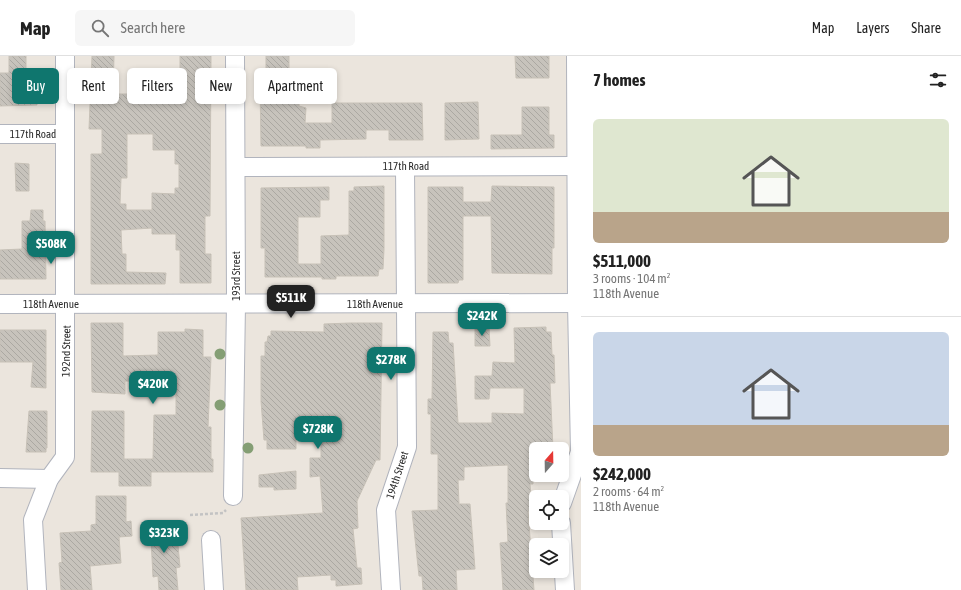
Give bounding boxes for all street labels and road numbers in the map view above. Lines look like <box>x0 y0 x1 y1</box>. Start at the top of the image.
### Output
street label: 117th Road <box>10 128 56 140</box>
street label: 117th Road <box>383 160 429 172</box>
street label: 193rd Street <box>230 251 242 301</box>
street label: 118th Avenue <box>23 298 79 310</box>
street label: 118th Avenue <box>347 298 403 310</box>
street label: 192nd Street <box>60 325 72 377</box>
street label: 194th Street <box>384 450 410 500</box>

